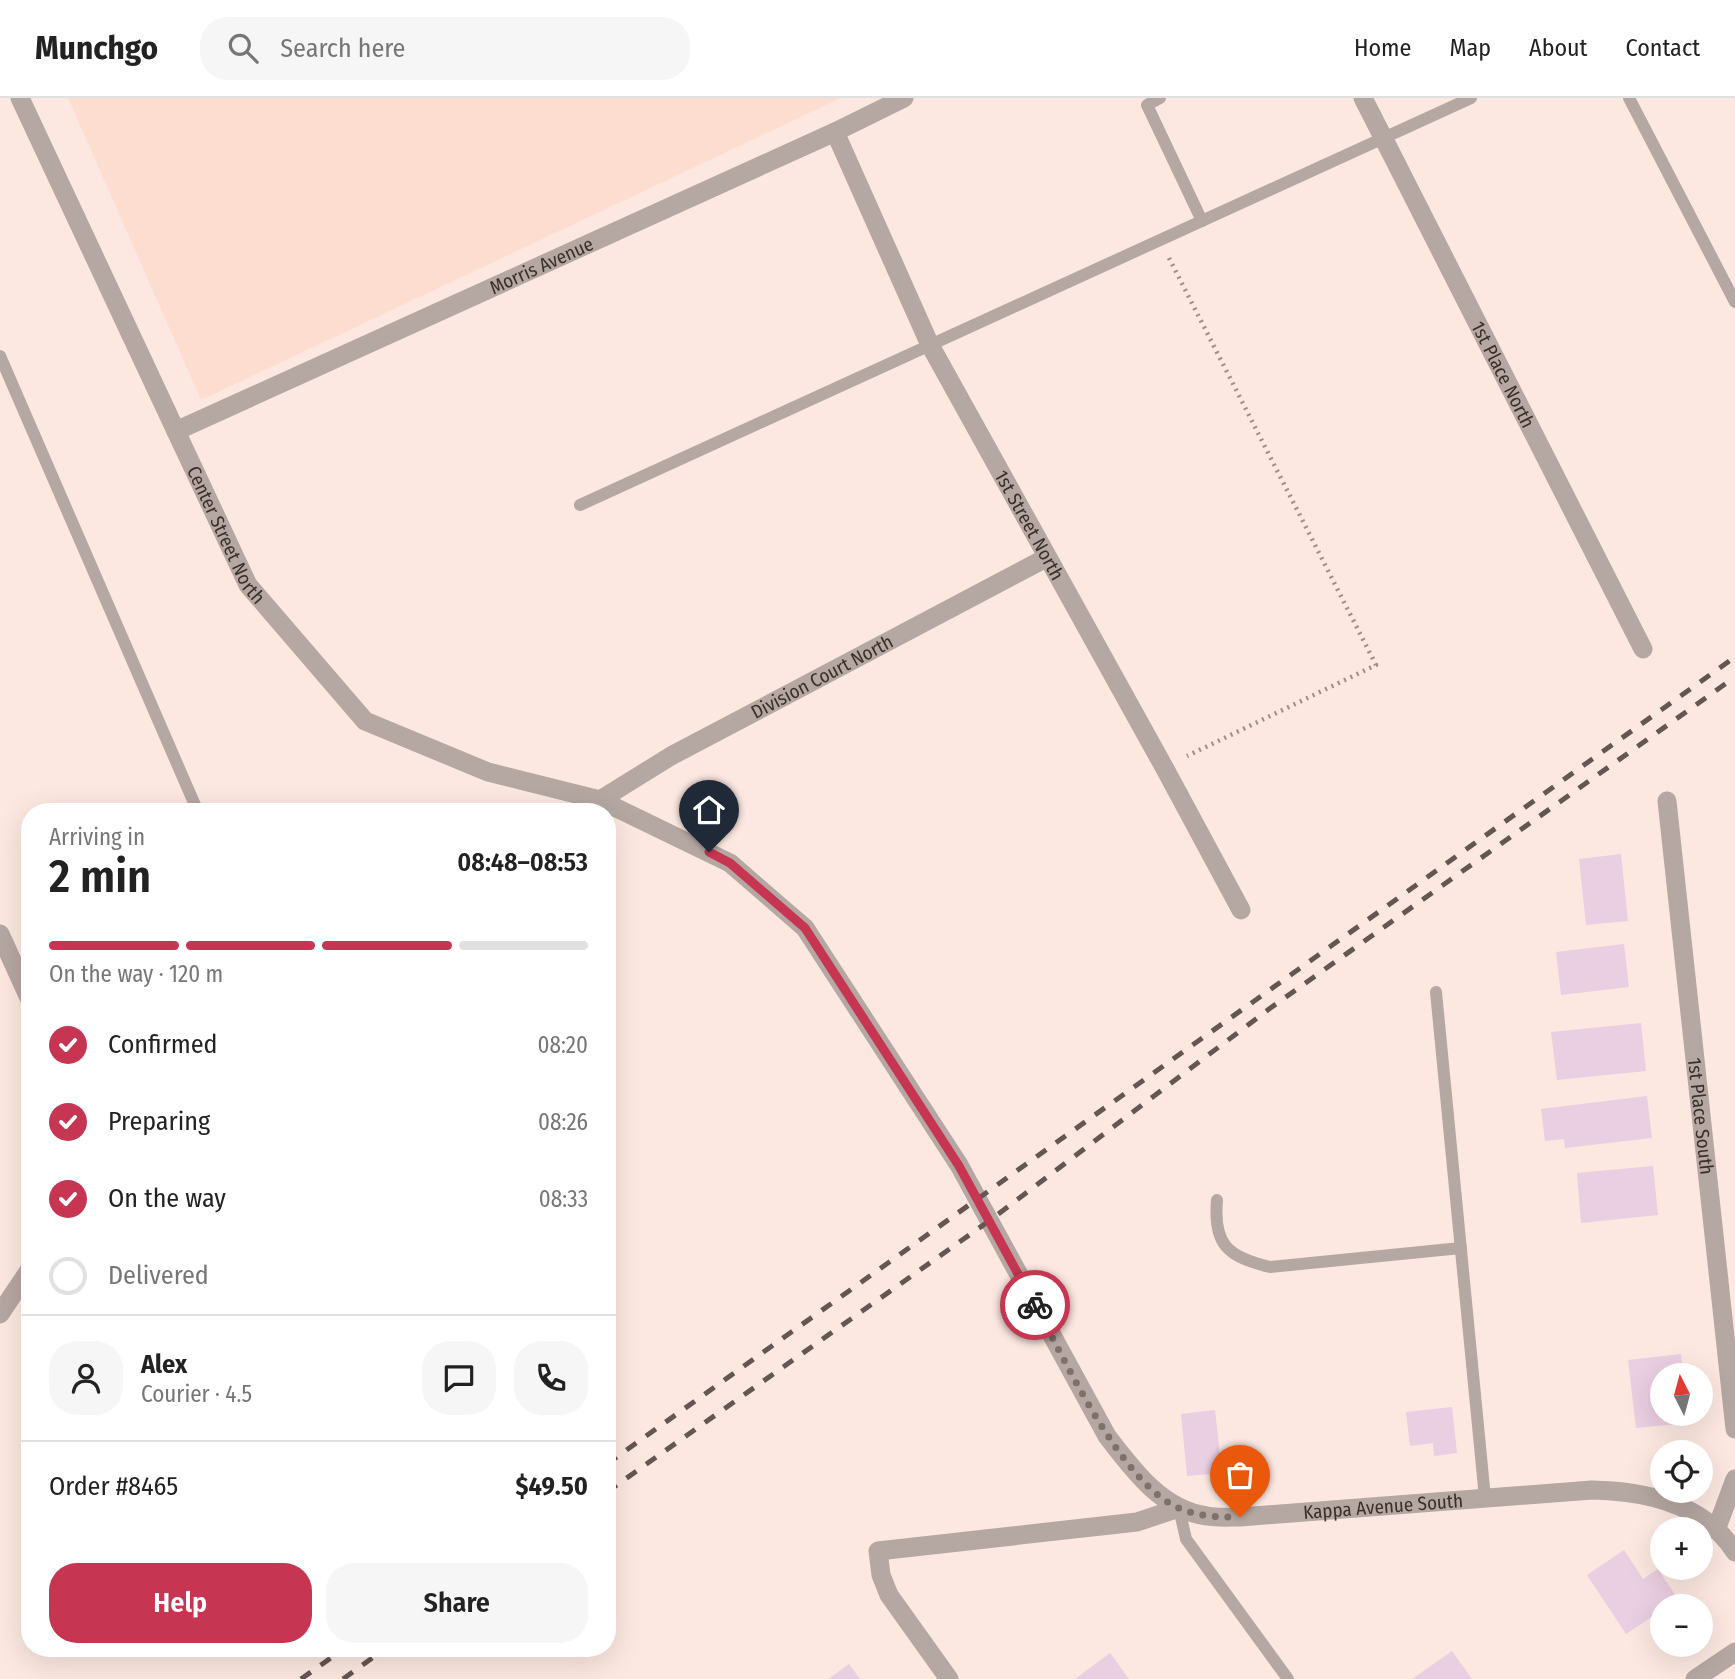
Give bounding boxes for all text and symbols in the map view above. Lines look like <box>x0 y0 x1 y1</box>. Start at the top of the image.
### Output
search box <box>200 17 690 80</box>
text: Munchgo <box>35 28 158 68</box>
icon: search <box>224 29 262 67</box>
text: Search here <box>280 33 405 64</box>
text: Home <box>1354 34 1411 62</box>
text: Map <box>1449 34 1491 62</box>
text: About <box>1529 34 1587 62</box>
text: Contact <box>1625 34 1700 62</box>
street label: Morris Avenue <box>486 232 597 299</box>
street label: 1st Place North <box>1466 318 1540 432</box>
street label: Center Street North <box>182 462 270 608</box>
street label: 1st Street North <box>990 466 1069 584</box>
street label: Division Court North <box>747 630 897 724</box>
pin <box>679 780 739 852</box>
icon: home <box>690 791 728 829</box>
text: Arriving in <box>49 823 145 851</box>
text: 08:48–08:53 <box>457 847 588 878</box>
text: 2 min <box>49 849 151 904</box>
text: On the way · 120 m <box>49 960 223 988</box>
icon: check <box>49 1026 87 1064</box>
text: Confirmed <box>108 1029 218 1060</box>
text: 08:20 <box>538 1031 588 1059</box>
street label: 1st Place South <box>1683 1057 1718 1176</box>
icon: check <box>49 1103 87 1141</box>
text: Preparing <box>108 1106 210 1137</box>
text: 08:26 <box>538 1108 588 1136</box>
icon: check <box>49 1180 87 1218</box>
text: On the way <box>108 1183 226 1214</box>
text: 08:33 <box>539 1185 588 1213</box>
text: Delivered <box>108 1260 209 1291</box>
courier <box>1000 1270 1070 1340</box>
icon: bike <box>1016 1286 1054 1324</box>
button: person <box>49 1341 123 1415</box>
button: chat <box>422 1341 496 1415</box>
button: phone <box>514 1341 588 1415</box>
text: Alex <box>141 1349 187 1380</box>
north arrow <box>1650 1363 1713 1426</box>
map controls <box>1650 1363 1713 1657</box>
text: Courier · 4.5 <box>141 1380 252 1408</box>
button: locate <box>1650 1440 1713 1503</box>
pin <box>1210 1445 1270 1517</box>
icon: bag <box>1221 1456 1259 1494</box>
text: Order #8465 <box>49 1471 178 1502</box>
text: $49.50 <box>516 1471 588 1502</box>
street label: Kappa Avenue South <box>1302 1489 1464 1524</box>
button: + <box>1650 1517 1713 1580</box>
button: Help <box>49 1563 312 1643</box>
button: Share <box>326 1563 588 1643</box>
button: − <box>1650 1594 1713 1657</box>

